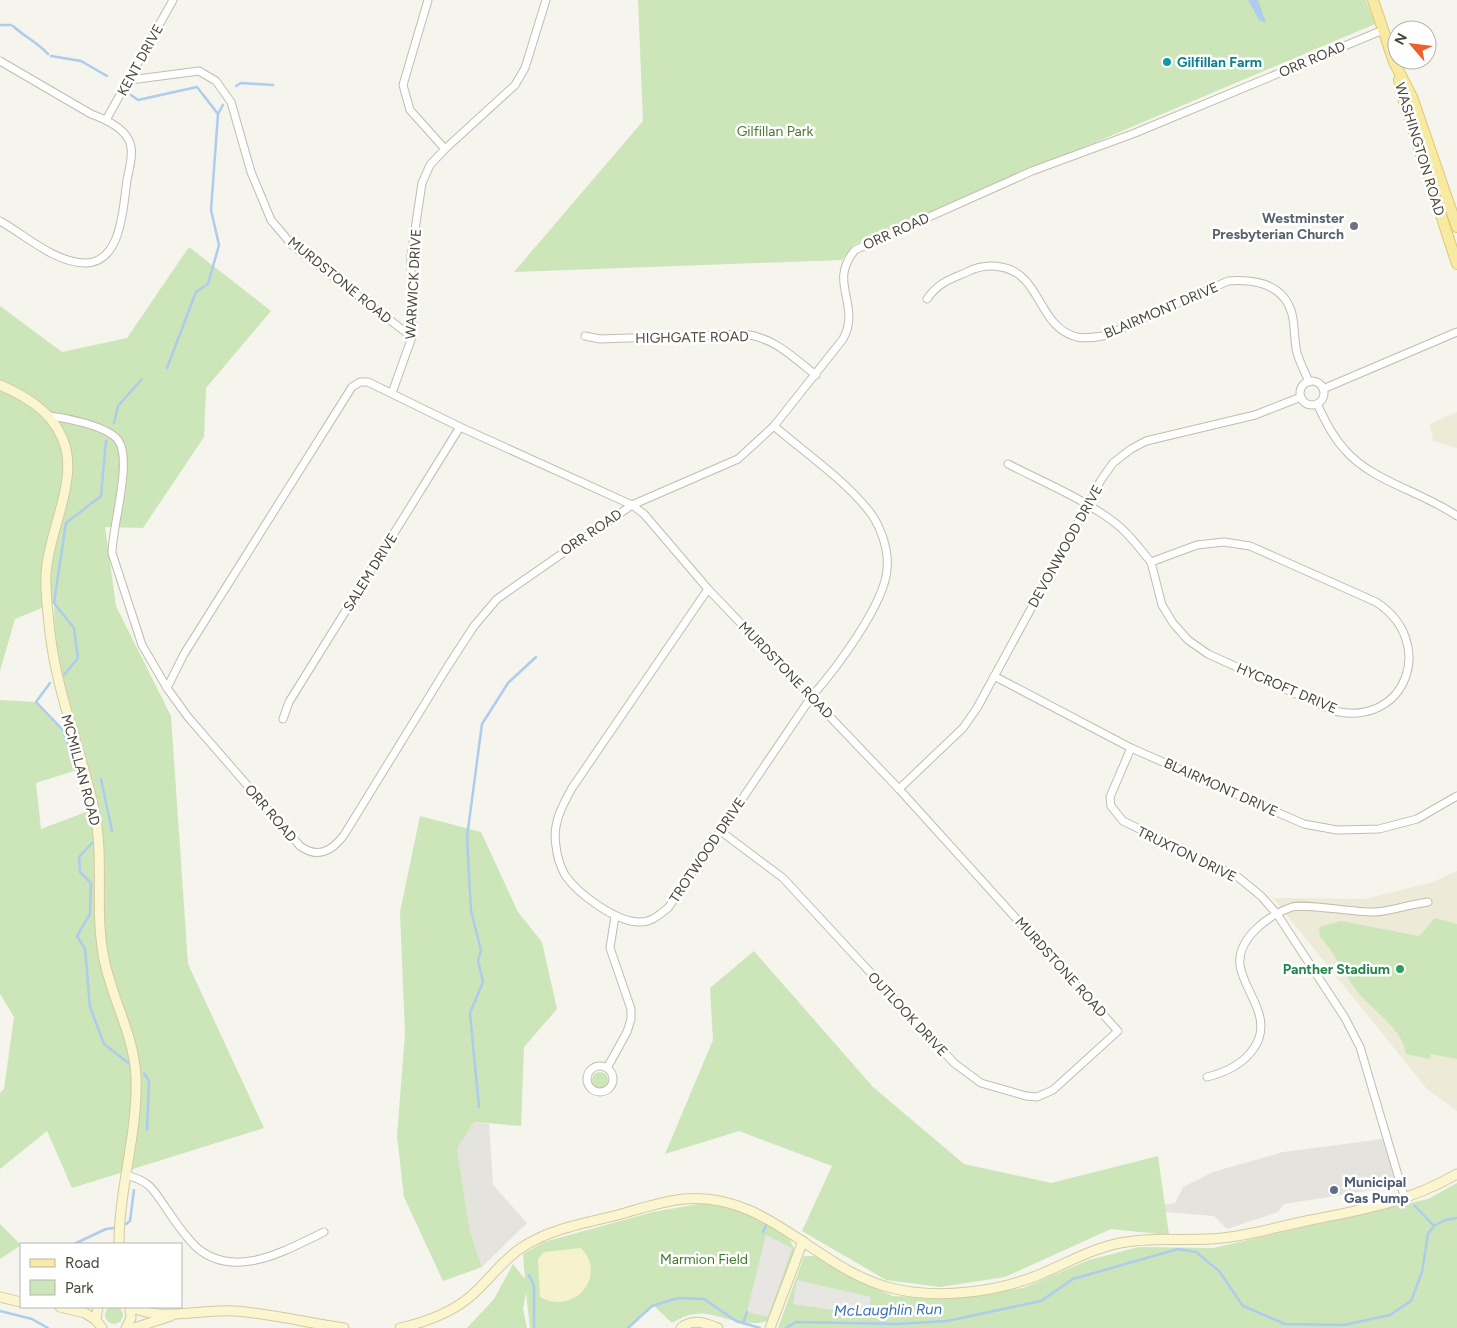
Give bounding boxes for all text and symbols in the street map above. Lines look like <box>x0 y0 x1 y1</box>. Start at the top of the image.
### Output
north arrow <box>1387 20 1437 70</box>
street label: KENT DRIVE <box>114 22 167 99</box>
text: N <box>1391 30 1411 48</box>
street label: ORR ROAD <box>1276 38 1348 81</box>
place label: Gilfillan Farm <box>1177 54 1262 71</box>
marker: Gilfillan Farm <box>1161 56 1173 68</box>
street label: WASHINGTON ROAD <box>1391 80 1448 218</box>
park label: Gilfillan Park <box>737 123 813 140</box>
street label: ORR ROAD <box>861 209 932 254</box>
place label: Westminster Presbyterian Church <box>1212 210 1345 243</box>
marker: Westminster Presbyterian Church <box>1348 220 1360 232</box>
street label: WARWICK DRIVE <box>402 228 425 340</box>
street label: MURDSTONE ROAD <box>284 233 395 327</box>
street label: BLAIRMONT DRIVE <box>1101 279 1221 342</box>
street label: HIGHGATE ROAD <box>635 328 749 347</box>
street label: DEVONWOOD DRIVE <box>1025 482 1106 611</box>
street label: ORR ROAD <box>557 506 625 559</box>
street label: SALEM DRIVE <box>340 530 401 615</box>
street label: MURDSTONE ROAD <box>735 618 836 723</box>
street label: HYCROFT DRIVE <box>1234 660 1340 717</box>
street label: MCMILLAN ROAD <box>57 713 104 828</box>
street label: BLAIRMONT DRIVE <box>1161 755 1280 820</box>
street label: ORR ROAD <box>241 781 300 846</box>
street label: TROTWOOD DRIVE <box>666 794 749 906</box>
street label: TRUXTON DRIVE <box>1134 823 1239 886</box>
street label: MURDSTONE ROAD <box>1011 914 1110 1021</box>
place label: Panther Stadium <box>1283 961 1390 978</box>
marker: Panther Stadium <box>1394 963 1406 975</box>
street label: OUTLOOK DRIVE <box>864 969 951 1060</box>
place label: Municipal Gas Pump <box>1344 1174 1409 1207</box>
marker: Municipal Gas Pump <box>1328 1184 1340 1196</box>
legend <box>20 1243 182 1308</box>
park label: Marmion Field <box>660 1251 748 1268</box>
text: Road <box>65 1254 100 1272</box>
text: Park <box>65 1279 94 1297</box>
water label: McLaughlin Run <box>834 1300 942 1320</box>

